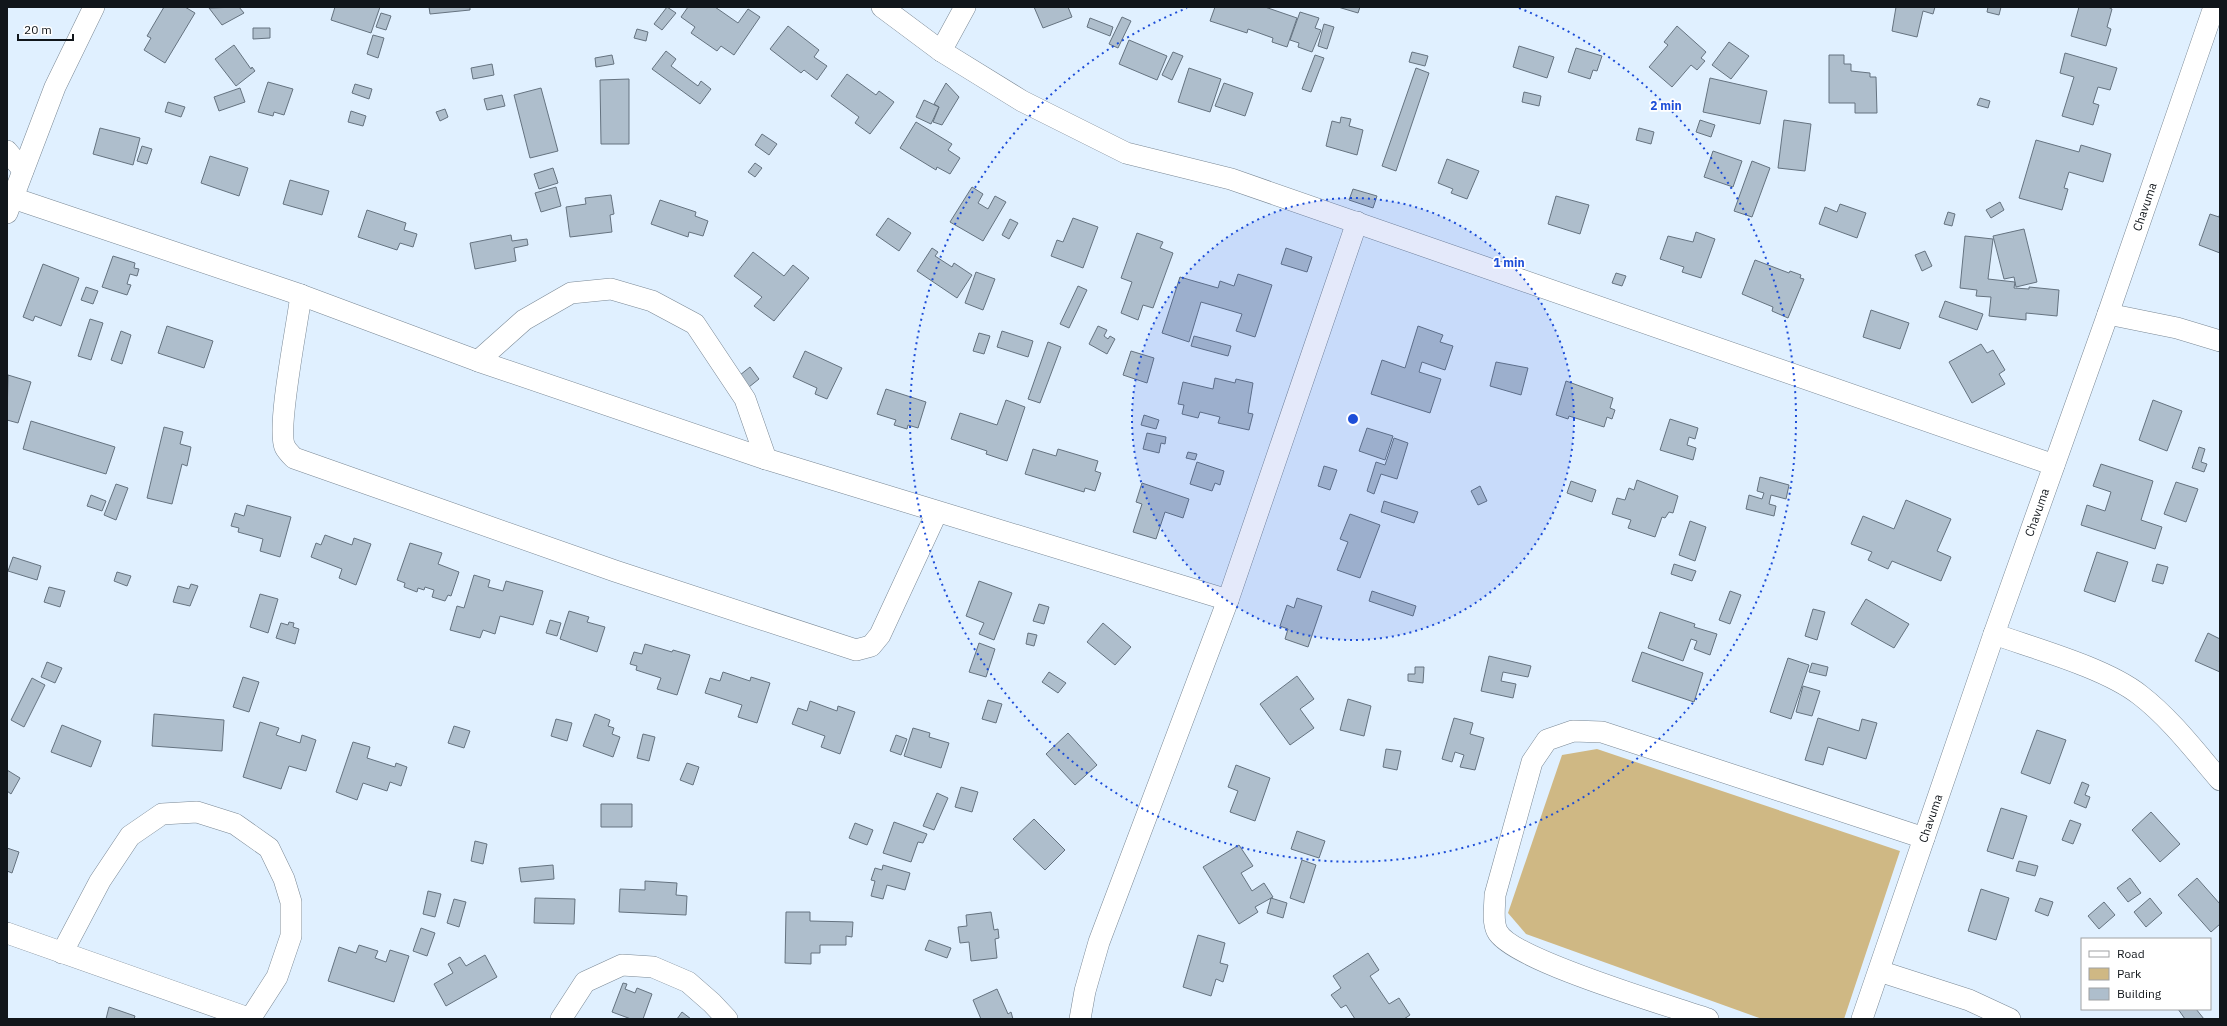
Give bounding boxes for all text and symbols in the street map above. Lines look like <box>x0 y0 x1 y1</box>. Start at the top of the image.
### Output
scale bar <box>18 16 73 42</box>
text: 20 m <box>24 22 52 37</box>
text: 2 min <box>1650 98 1682 113</box>
street label: Chavuma <box>2129 180 2160 233</box>
text: 1 min <box>1493 255 1525 270</box>
centre of rings <box>1346 412 1360 426</box>
street label: Chavuma <box>2021 486 2053 538</box>
street label: Chavuma <box>1915 792 1946 844</box>
legend <box>2081 938 2211 1010</box>
text: Road <box>2117 946 2145 961</box>
text: Park <box>2117 966 2142 981</box>
text: Building <box>2117 986 2162 1001</box>

